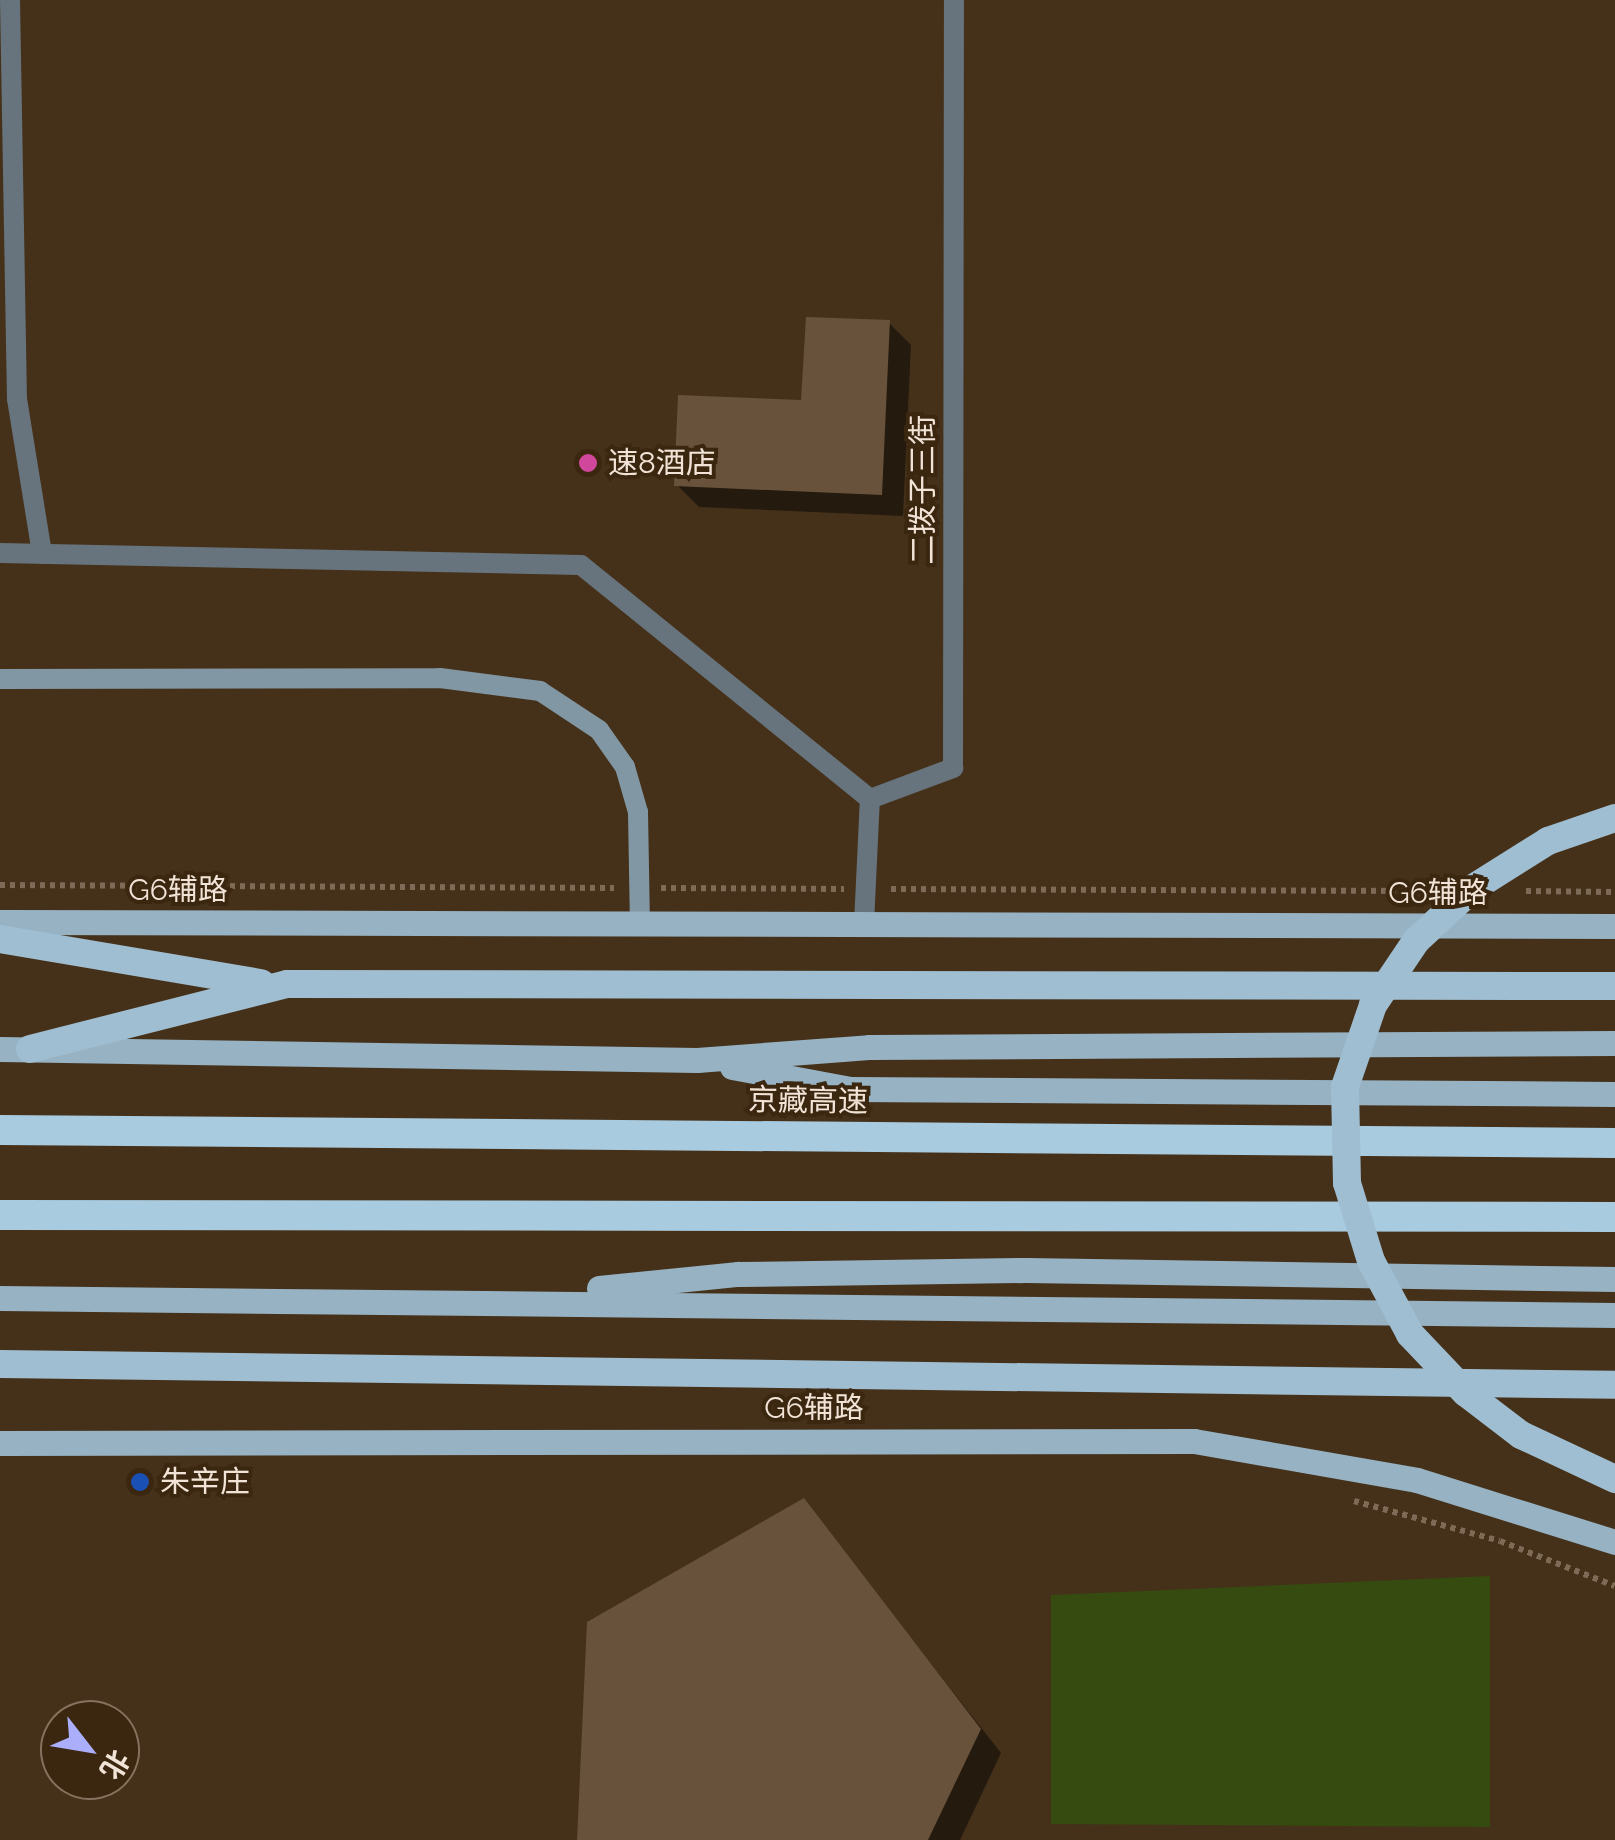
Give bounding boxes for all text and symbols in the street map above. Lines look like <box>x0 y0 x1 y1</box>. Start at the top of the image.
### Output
street label: 二拨子三街 <box>905 415 941 565</box>
place label: 速8酒店 <box>608 445 716 481</box>
marker: 速8酒店 <box>577 452 599 474</box>
street label: G6辅路 <box>128 872 228 908</box>
street label: G6辅路 <box>1388 875 1488 911</box>
street label: 京藏高速 <box>748 1082 868 1120</box>
street label: G6辅路 <box>764 1390 864 1426</box>
place label: 朱辛庄 <box>160 1464 250 1500</box>
marker: 朱辛庄 <box>129 1471 151 1493</box>
north arrow <box>40 1700 140 1800</box>
text: 北 <box>93 1744 136 1785</box>

